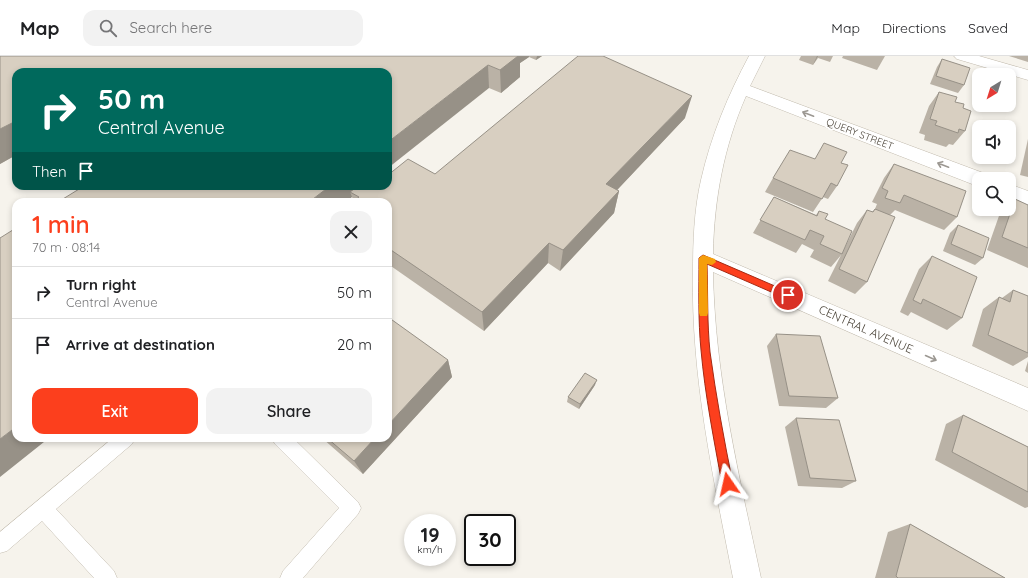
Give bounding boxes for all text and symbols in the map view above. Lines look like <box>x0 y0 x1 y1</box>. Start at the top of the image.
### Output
search box <box>83 10 363 46</box>
text: Map <box>20 16 59 40</box>
icon: search <box>97 17 119 39</box>
text: Search here <box>129 18 212 37</box>
text: Map <box>831 19 860 37</box>
text: Directions <box>882 19 946 37</box>
text: Saved <box>968 19 1008 37</box>
north arrow <box>972 68 1016 112</box>
map controls <box>972 68 1016 216</box>
text: 50 m <box>98 81 165 116</box>
icon: right <box>32 84 84 136</box>
one-way arrow <box>802 110 814 117</box>
street label: QUERY STREET <box>824 115 896 153</box>
text: Central Avenue <box>98 116 225 139</box>
button: sound <box>972 120 1016 164</box>
icon: arrive <box>75 160 97 182</box>
one-way arrow <box>937 161 949 169</box>
text: Then <box>32 162 67 181</box>
button: search <box>972 172 1016 216</box>
text: 1 min <box>32 209 90 239</box>
button: close <box>330 211 372 253</box>
text: 70 m · 08:14 <box>32 239 100 255</box>
text: Turn right <box>66 275 137 294</box>
pin <box>771 278 805 312</box>
icon: right <box>32 282 54 304</box>
text: 50 m <box>337 283 372 302</box>
icon: arrive <box>777 284 799 306</box>
text: Central Avenue <box>66 294 157 310</box>
street label: CENTRAL AVENUE <box>817 301 916 357</box>
icon: arrive <box>32 334 54 356</box>
text: Arrive at destination <box>66 335 215 354</box>
text: 20 m <box>337 335 372 354</box>
one-way arrow <box>925 355 937 362</box>
button: Exit <box>32 388 198 434</box>
button: Share <box>206 388 372 434</box>
position arrow <box>707 463 749 505</box>
speed limit sign: 30 <box>464 514 516 566</box>
text: 19 <box>420 522 440 547</box>
text: km/h <box>417 543 443 556</box>

